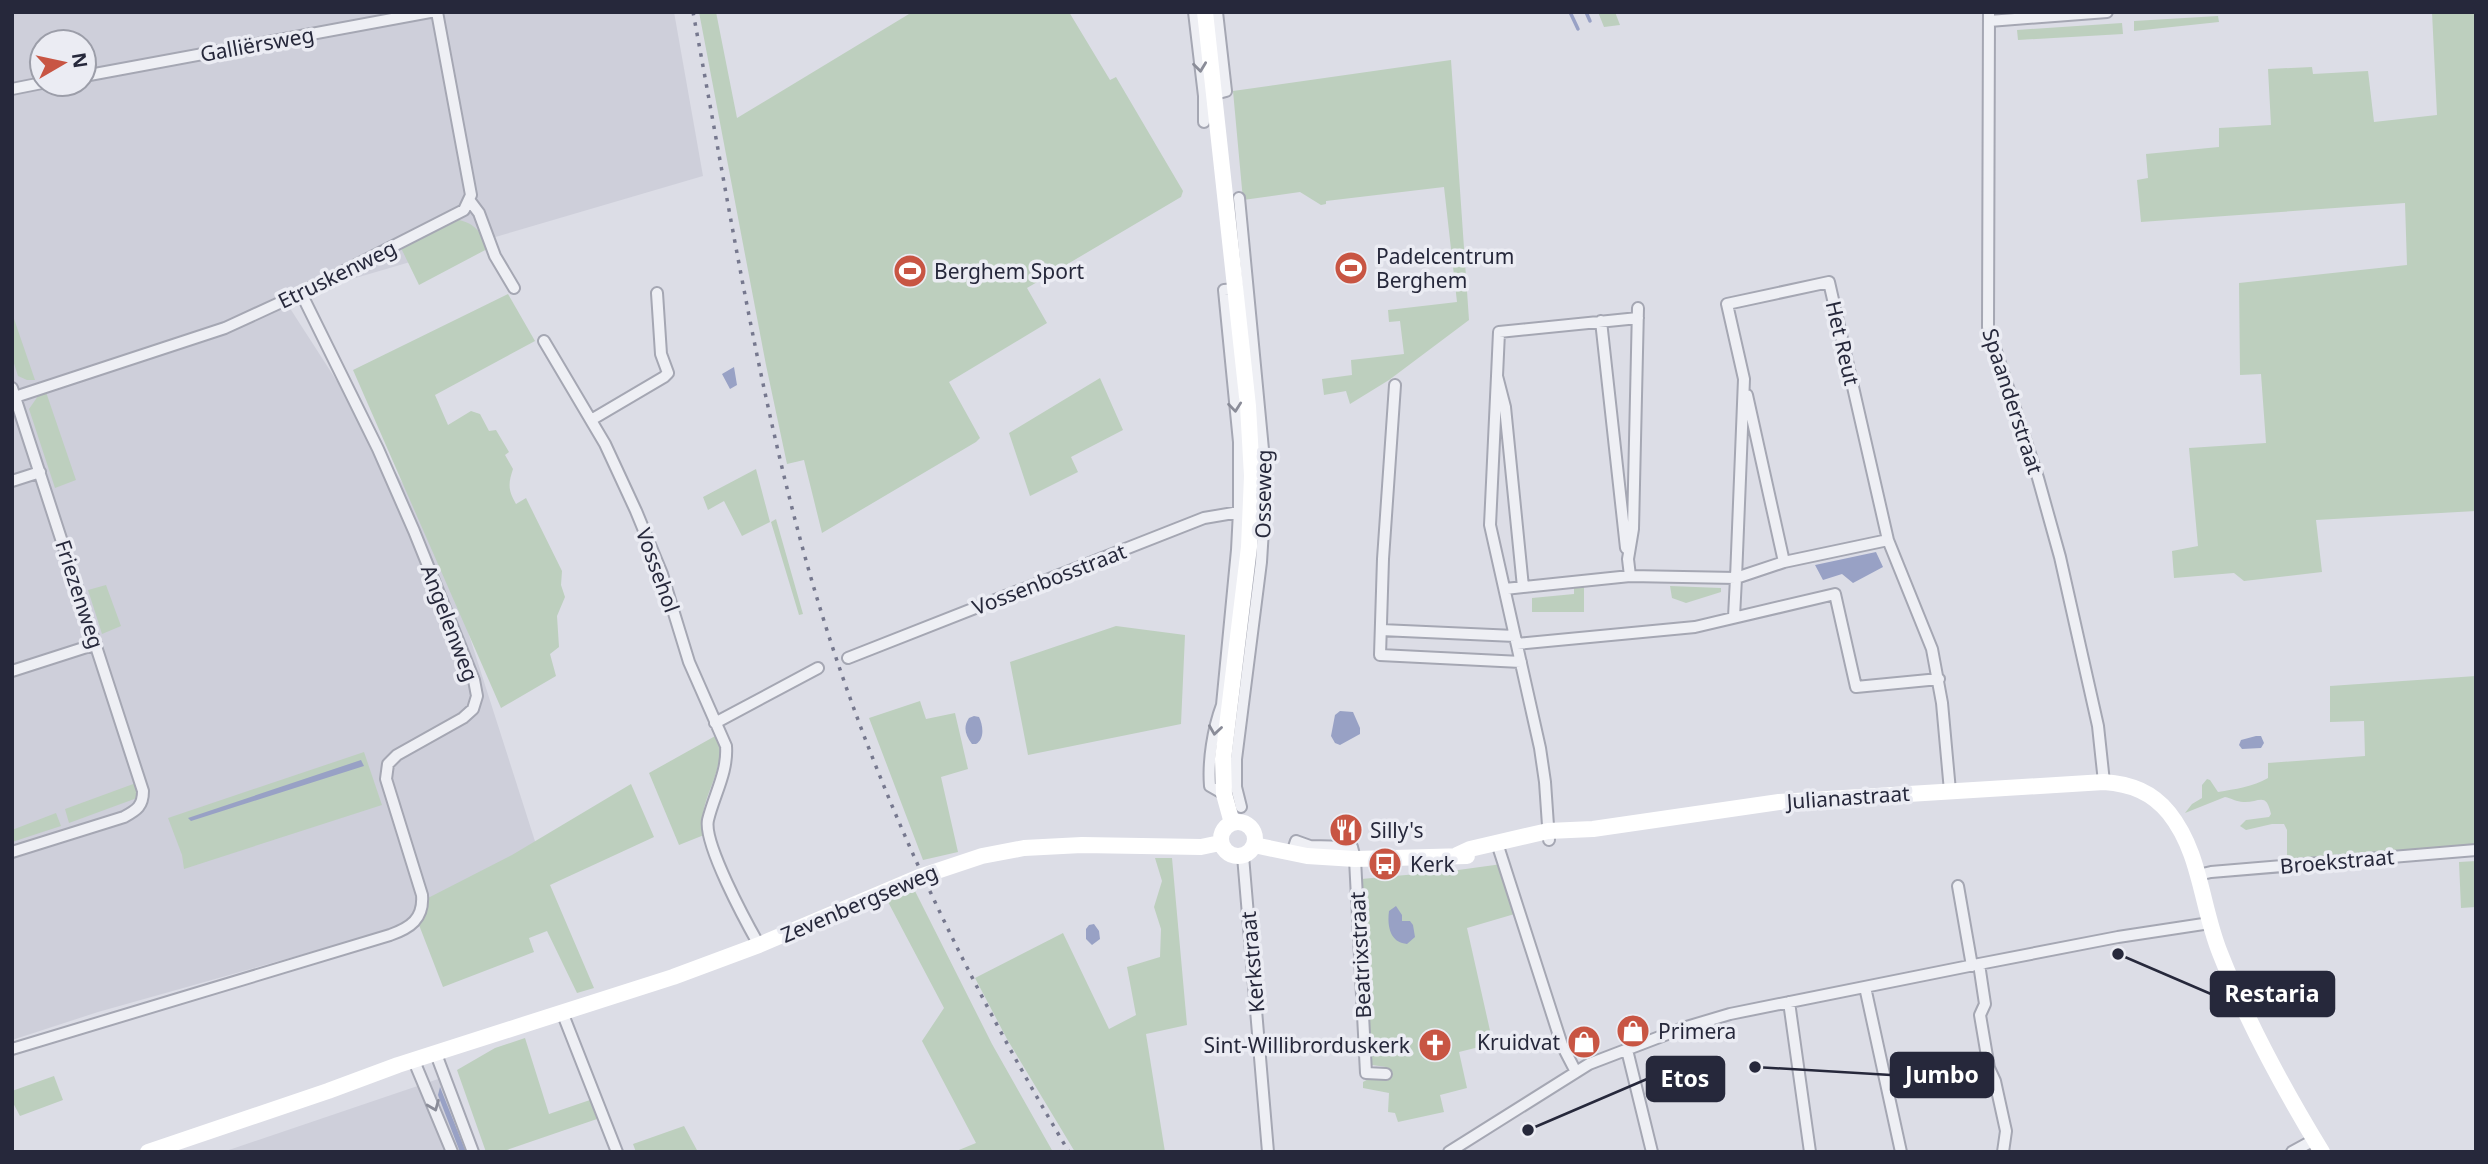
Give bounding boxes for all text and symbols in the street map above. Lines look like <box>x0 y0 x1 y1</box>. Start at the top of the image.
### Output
street label: Galliërsweg <box>198 20 316 68</box>
north arrow <box>28 28 98 98</box>
text: N <box>66 51 94 70</box>
one-way arrow <box>1193 61 1208 73</box>
street label: Etruskenweg <box>273 233 401 315</box>
place label: Padelcentrum Berghem <box>1376 242 1514 294</box>
sports icon: Padelcentrum Berghem <box>1332 249 1370 287</box>
sports icon: Berghem Sport <box>891 252 929 290</box>
place label: Berghem Sport <box>934 257 1085 285</box>
street label: Het Reut <box>1820 298 1866 388</box>
street label: Spaanderstraat <box>1976 325 2050 478</box>
one-way arrow <box>1227 402 1242 413</box>
street label: Osseweg <box>1248 449 1278 539</box>
street label: Vossehol <box>630 524 686 616</box>
street label: Friezenweg <box>49 536 111 652</box>
street label: Vossenbosstraat <box>968 537 1130 621</box>
street label: Angelenweg <box>415 561 485 685</box>
one-way arrow <box>1208 725 1223 736</box>
street label: Julianastraat <box>1784 779 1911 815</box>
restaurant icon: Silly's <box>1327 811 1365 849</box>
place label: Silly's <box>1370 816 1424 844</box>
street label: Broekstraat <box>2279 842 2396 880</box>
bus stop icon: Kerk <box>1366 845 1404 883</box>
place label: Kerk <box>1410 850 1456 878</box>
street label: Zevenbergseweg <box>776 857 942 949</box>
street label: Beatrixstraat <box>1343 890 1377 1019</box>
street label: Kerkstraat <box>1234 910 1270 1014</box>
callout: Restaria <box>2211 972 2334 1016</box>
text: Restaria <box>2224 977 2320 1009</box>
shop icon: Primera <box>1614 1012 1652 1050</box>
place label: Primera <box>1658 1017 1736 1045</box>
shop icon: Kruidvat <box>1565 1023 1603 1061</box>
church icon: Sint-Willibrorduskerk <box>1416 1026 1454 1064</box>
place label: Kruidvat <box>1477 1028 1560 1056</box>
place label: Sint-Willibrorduskerk <box>1204 1031 1411 1059</box>
callout: Jumbo <box>1891 1053 1993 1097</box>
callout: Etos <box>1647 1057 1724 1101</box>
text: Jumbo <box>1903 1058 1979 1090</box>
text: Etos <box>1661 1062 1709 1094</box>
one-way arrow <box>425 1099 439 1111</box>

